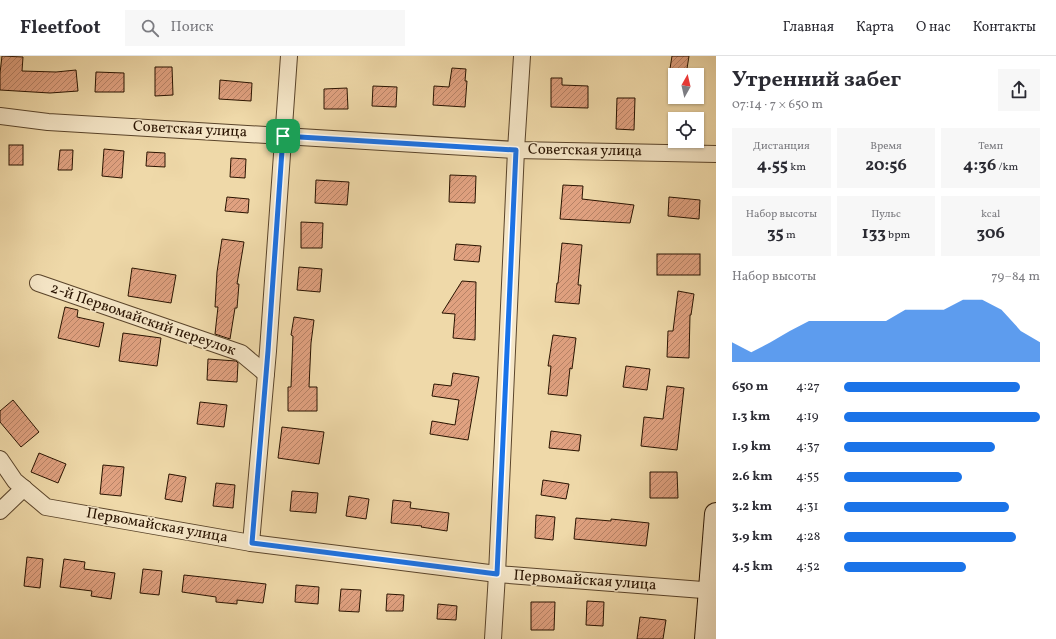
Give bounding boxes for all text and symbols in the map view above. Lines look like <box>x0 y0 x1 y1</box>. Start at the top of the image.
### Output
search box <box>125 10 405 46</box>
text: Fleetfoot <box>20 15 101 41</box>
icon: search <box>139 17 161 39</box>
text: Поиск <box>171 17 214 38</box>
text: Главная <box>783 18 834 37</box>
text: Карта <box>856 18 894 37</box>
text: О нас <box>916 18 951 37</box>
text: Контакты <box>973 18 1036 37</box>
text: Утренний забег <box>732 65 901 96</box>
north arrow <box>668 68 704 104</box>
map controls <box>668 68 704 148</box>
button: share <box>998 69 1040 111</box>
text: 07:14 · 7 × 650 m <box>732 96 823 114</box>
button: locate <box>668 112 704 148</box>
street label: Советская улица <box>132 117 248 143</box>
pin <box>266 119 300 153</box>
icon: arrive <box>272 125 294 147</box>
text: Дистанция <box>753 139 810 154</box>
text: Время <box>870 139 902 154</box>
text: Темп <box>978 139 1003 154</box>
street label: Советская улица <box>528 140 642 162</box>
text: 4.55 <box>757 154 788 177</box>
text: 20:56 <box>865 154 907 177</box>
text: 4:36 <box>963 154 996 177</box>
text: km <box>788 160 806 175</box>
text: /km <box>996 160 1018 175</box>
text: Набор высоты <box>746 207 817 222</box>
text: Пульс <box>871 207 901 222</box>
text: kcal <box>981 207 1000 222</box>
text: 35 <box>767 222 784 245</box>
text: 133 <box>862 222 886 245</box>
text: 306 <box>976 222 1005 245</box>
text: m <box>784 228 796 243</box>
text: bpm <box>886 228 910 243</box>
text: Набор высоты <box>732 268 816 286</box>
text: 79–84 m <box>991 268 1040 286</box>
street label: 2-й Первомайский переулок <box>48 278 238 362</box>
text: 650 m <box>732 378 768 396</box>
text: 4:27 <box>796 378 820 396</box>
text: 1.3 km <box>732 408 770 426</box>
text: 4:19 <box>796 408 819 426</box>
text: 1.9 km <box>732 438 771 456</box>
text: 4:37 <box>796 438 820 456</box>
text: 2.6 km <box>732 468 773 486</box>
text: 4:55 <box>796 468 819 486</box>
text: 3.2 km <box>732 498 772 516</box>
text: 4:31 <box>796 498 819 516</box>
street label: Первомайская улица <box>85 503 229 549</box>
text: 3.9 km <box>732 528 773 546</box>
text: 4:28 <box>796 528 820 546</box>
text: 4.5 km <box>732 558 773 576</box>
text: 4:52 <box>796 558 820 576</box>
street label: Первомайская улица <box>513 566 657 596</box>

